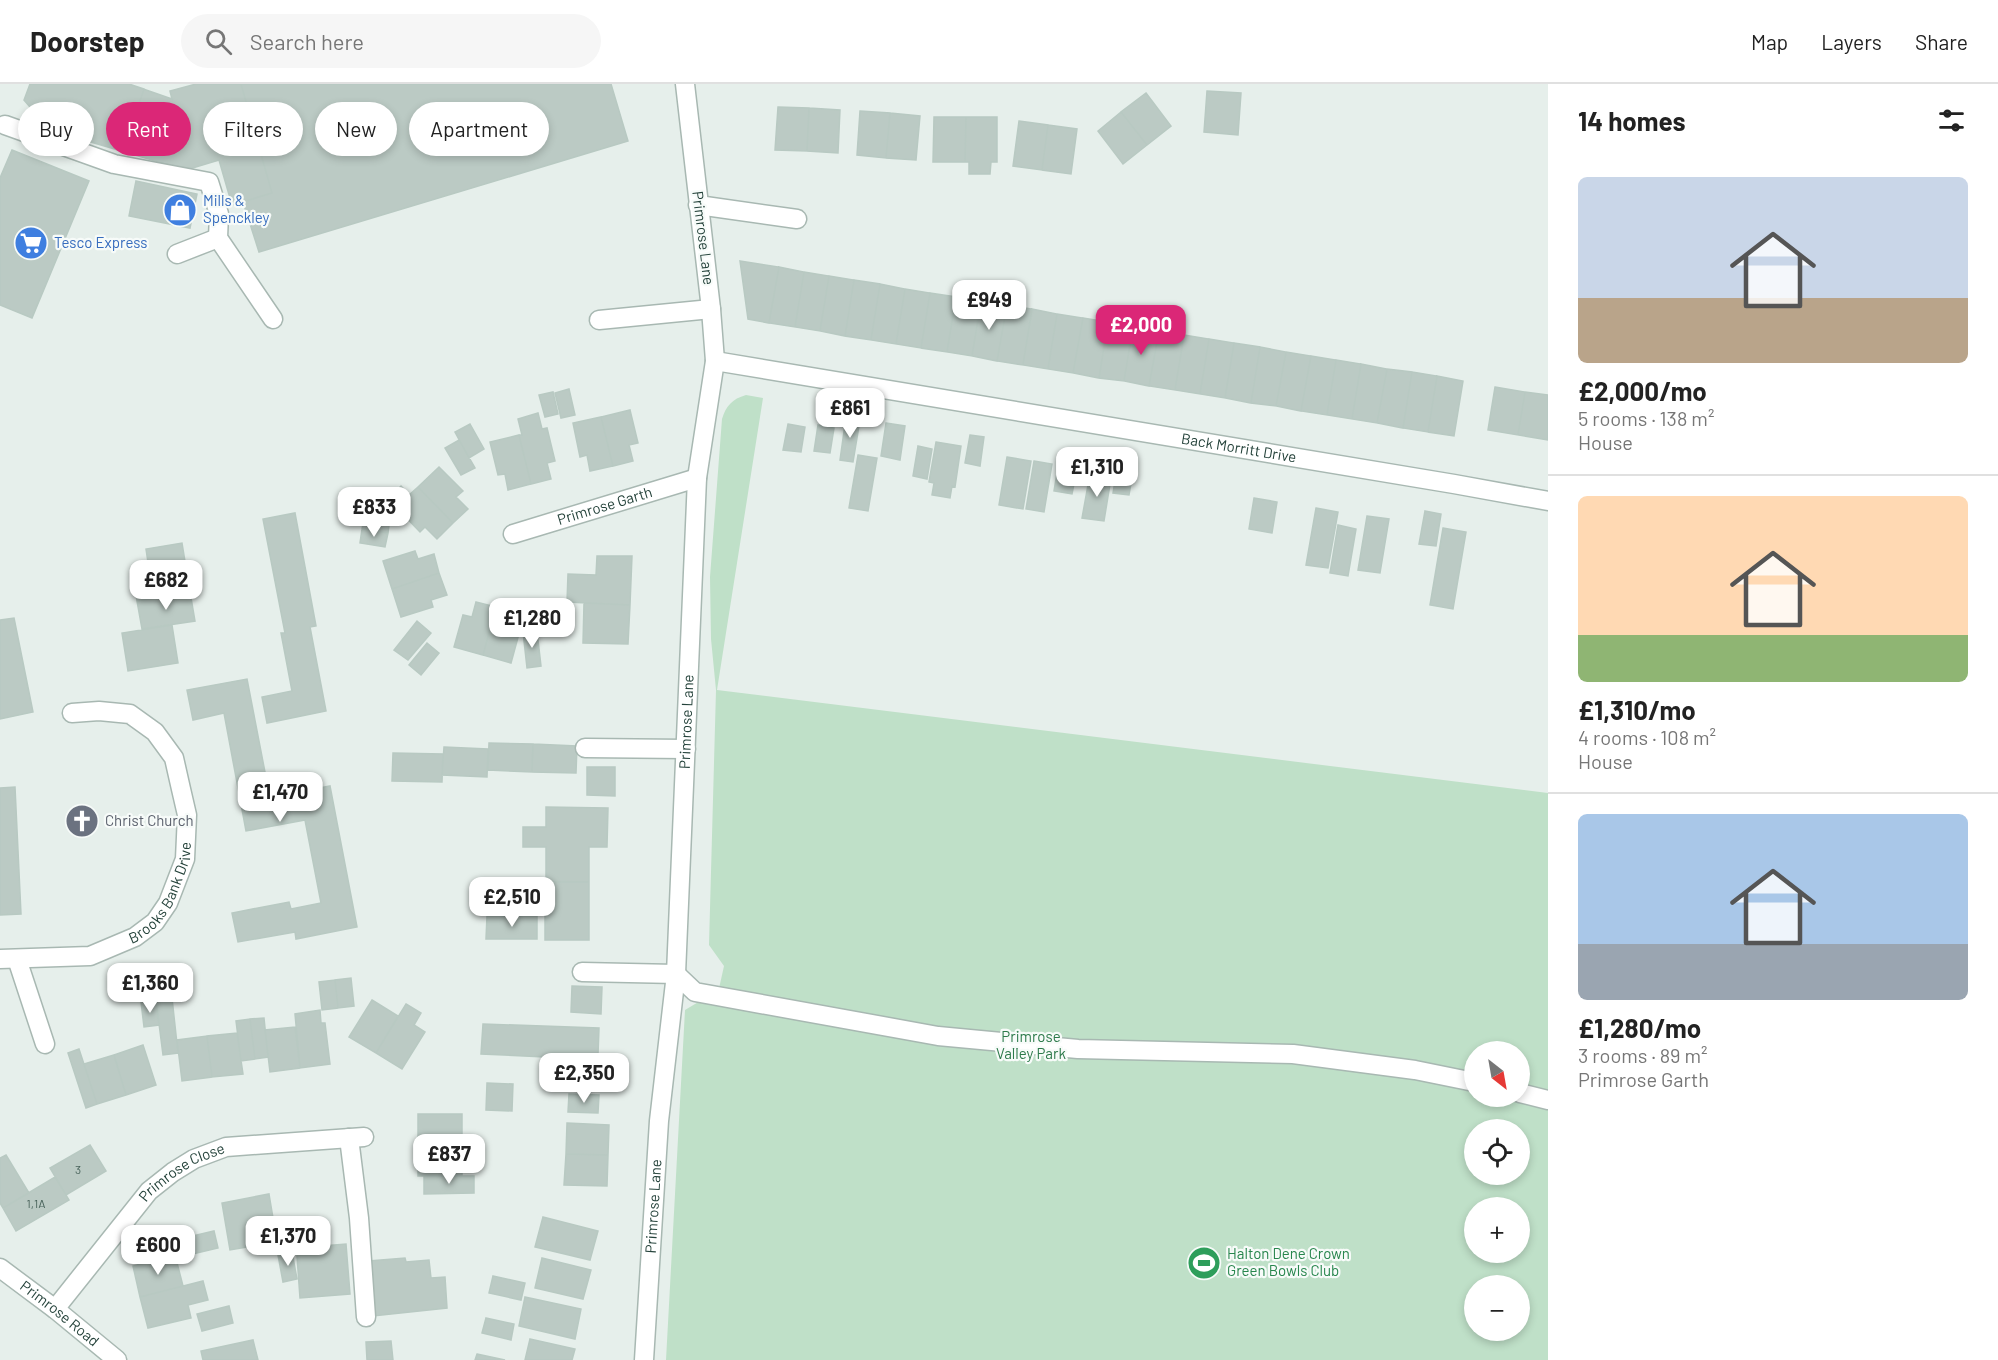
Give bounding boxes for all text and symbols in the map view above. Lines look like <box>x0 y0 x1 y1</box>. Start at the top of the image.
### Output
search box <box>181 14 601 68</box>
text: Doorstep <box>30 24 145 58</box>
icon: search <box>202 25 235 58</box>
text: Search here <box>250 28 364 54</box>
text: Map <box>1751 29 1788 54</box>
text: Layers <box>1821 29 1882 54</box>
text: Share <box>1915 29 1968 54</box>
chip: Buy <box>18 102 94 156</box>
chip: Rent <box>106 102 191 156</box>
chip: Filters <box>203 102 303 156</box>
chip: New <box>315 102 397 156</box>
chip: Apartment <box>409 102 549 156</box>
icon: filters <box>1935 104 1968 137</box>
text: 14 homes <box>1578 105 1685 136</box>
street label: Primrose Lane <box>689 190 719 286</box>
place label: Mills & Spenckley <box>203 191 269 226</box>
shop icon: Mills & Spenckley <box>162 192 198 228</box>
icon: home <box>1719 216 1827 324</box>
supermarket icon: Tesco Express <box>13 225 49 261</box>
place label: Tesco Express <box>54 233 147 251</box>
pin: £949 <box>953 280 1025 331</box>
text: £949 <box>966 287 1012 311</box>
pin: £2,000 <box>1092 305 1190 356</box>
text: £2,000 <box>1110 312 1172 336</box>
text: £2,000/mo <box>1578 375 1707 406</box>
pin: £861 <box>814 388 886 439</box>
text: £861 <box>830 395 870 419</box>
text: 5 rooms · 138 m² <box>1578 406 1714 430</box>
street label: Back Morritt Drive <box>1180 429 1298 466</box>
text: House <box>1578 430 1633 454</box>
pin: £1,310 <box>1048 447 1146 498</box>
text: £1,310 <box>1070 454 1124 478</box>
street label: Primrose Garth <box>555 482 654 528</box>
pin: £833 <box>338 487 410 538</box>
text: £833 <box>352 494 396 518</box>
icon: home <box>1719 535 1827 643</box>
pin: £682 <box>130 560 202 611</box>
text: £682 <box>143 567 189 591</box>
pin: £1,280 <box>483 598 581 649</box>
text: £1,280 <box>503 605 561 629</box>
street label: Primrose Lane <box>675 674 697 769</box>
text: £1,310/mo <box>1578 694 1696 725</box>
text: 4 rooms · 108 m² <box>1578 725 1716 749</box>
text: House <box>1578 749 1633 773</box>
pin: £1,470 <box>231 772 329 823</box>
text: £1,470 <box>252 779 308 803</box>
church icon: Christ Church <box>64 803 100 839</box>
place label: Christ Church <box>105 811 194 829</box>
street label: Brooks Bank Drive <box>126 842 194 947</box>
icon: home <box>1719 853 1827 961</box>
pin: £2,510 <box>463 877 561 928</box>
text: £2,510 <box>483 884 541 908</box>
pin: £1,360 <box>101 963 199 1014</box>
text: £1,360 <box>121 970 179 994</box>
text: £1,280/mo <box>1578 1012 1701 1043</box>
park label: Primrose Valley Park <box>996 1027 1066 1062</box>
north arrow <box>1464 1041 1530 1107</box>
map controls <box>1464 1041 1530 1341</box>
text: 3 rooms · 89 m² <box>1578 1043 1708 1067</box>
pin: £2,350 <box>535 1053 633 1104</box>
text: £2,350 <box>553 1060 615 1084</box>
text: Primrose Garth <box>1578 1067 1709 1091</box>
button: locate <box>1464 1119 1530 1185</box>
pin: £837 <box>413 1134 485 1185</box>
street label: Primrose Close <box>134 1138 227 1205</box>
text: £837 <box>427 1141 471 1165</box>
street label: Primrose Lane <box>641 1158 665 1254</box>
house number: 3 <box>75 1162 81 1176</box>
house number: 1,1A <box>27 1196 45 1210</box>
button: + <box>1464 1197 1530 1263</box>
pin: £1,370 <box>239 1216 337 1267</box>
text: £1,370 <box>260 1223 316 1247</box>
pin: £600 <box>122 1225 194 1276</box>
text: £600 <box>135 1232 181 1256</box>
place label: Halton Dene Crown Green Bowls Club <box>1227 1244 1350 1279</box>
sports icon: Halton Dene Crown Green Bowls Club <box>1186 1245 1222 1281</box>
button: − <box>1464 1275 1530 1341</box>
street label: Primrose Road <box>17 1276 103 1350</box>

